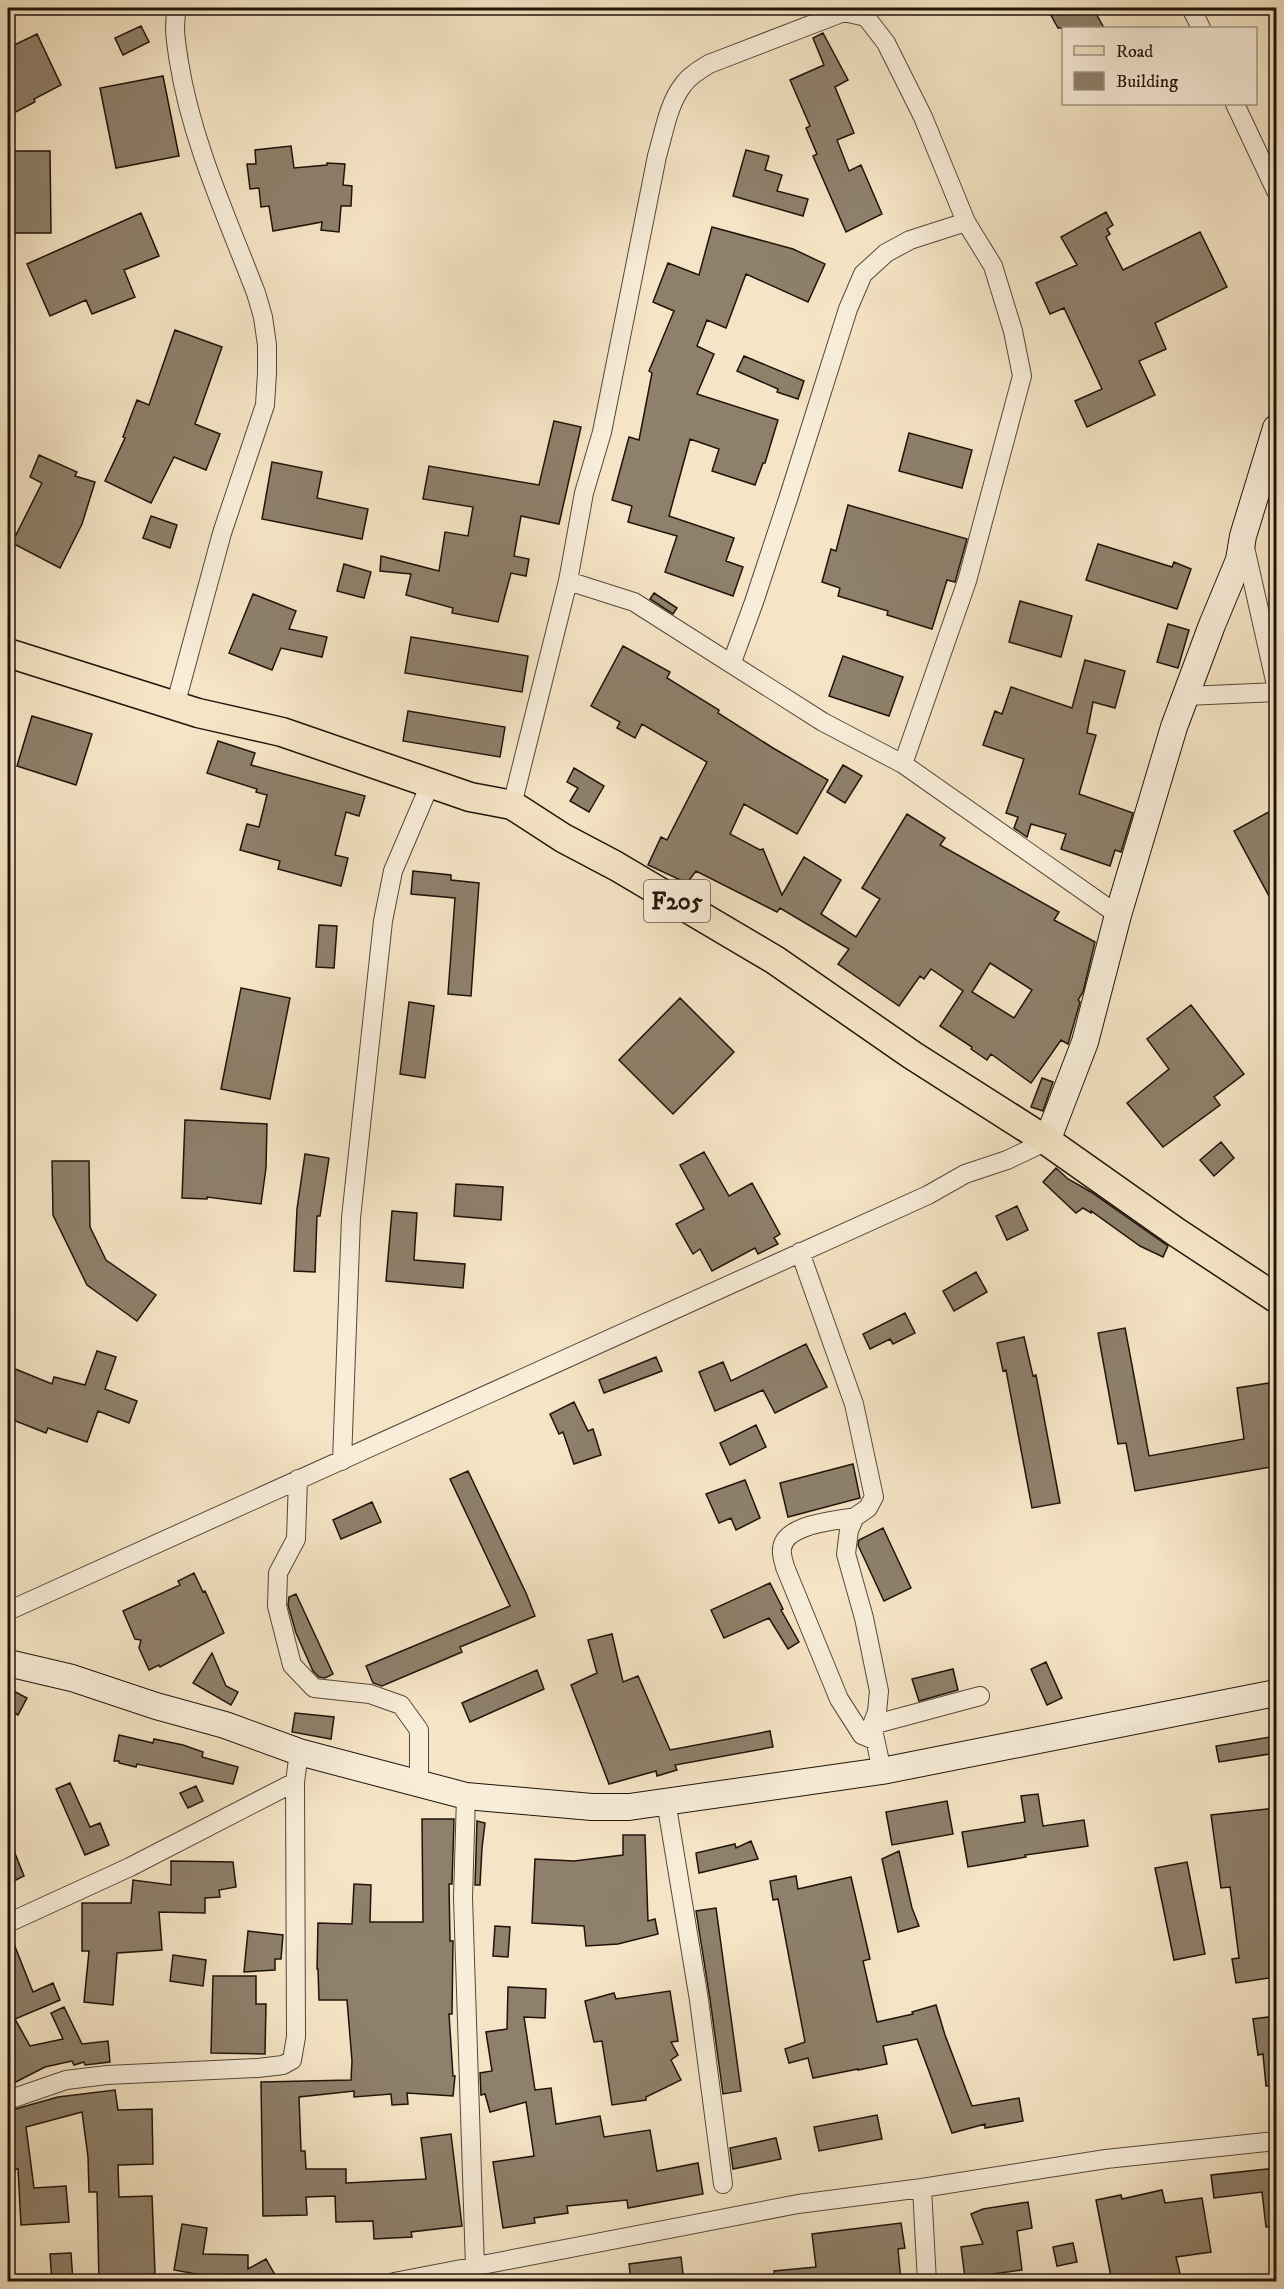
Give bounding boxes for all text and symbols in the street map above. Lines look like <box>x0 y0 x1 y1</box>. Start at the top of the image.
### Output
legend <box>1062 27 1257 105</box>
text: Road <box>1116 41 1153 63</box>
text: Building <box>1116 71 1178 93</box>
road number: F205 <box>644 880 710 922</box>

